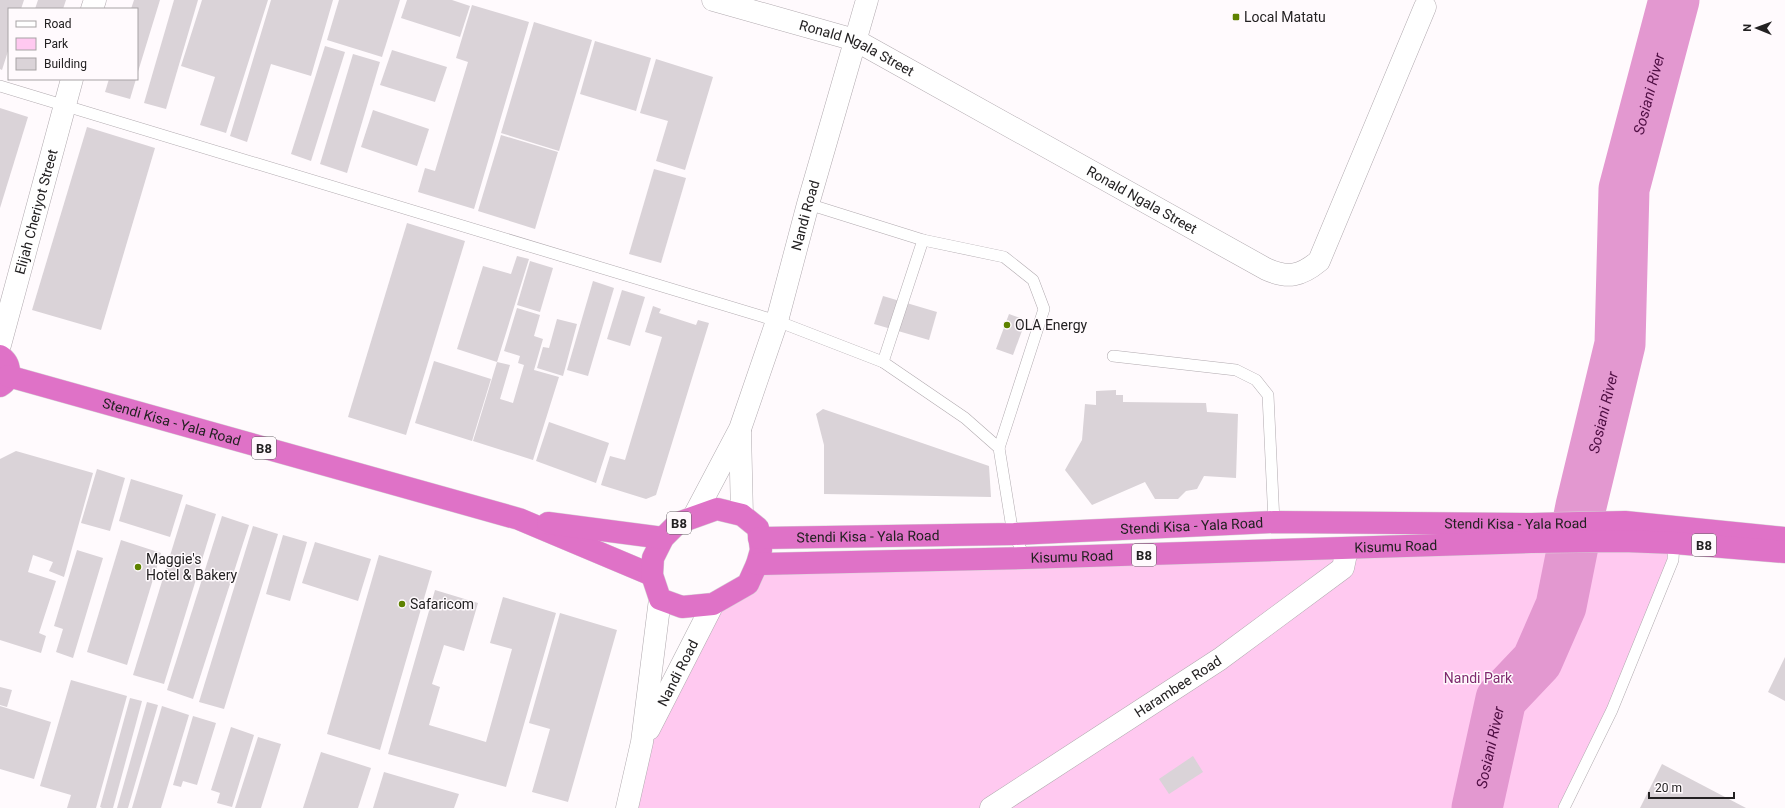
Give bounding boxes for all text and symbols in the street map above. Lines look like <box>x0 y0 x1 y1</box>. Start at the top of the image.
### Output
legend <box>8 8 138 80</box>
north arrow <box>1737 8 1777 48</box>
place label: Local Matatu <box>1244 9 1326 25</box>
marker: Local Matatu <box>1231 12 1241 22</box>
text: Road <box>44 17 72 31</box>
street label: Ronald Ngala Street <box>798 17 917 79</box>
text: N <box>1741 24 1754 32</box>
text: Park <box>44 37 69 51</box>
water label: Sosiani River <box>1630 50 1669 136</box>
text: Building <box>44 57 87 71</box>
street label: Elijah Cheriyot Street <box>11 147 61 276</box>
street label: Ronald Ngala Street <box>1084 163 1200 237</box>
street label: Nandi Road <box>788 178 823 252</box>
place label: OLA Energy <box>1015 317 1087 333</box>
marker: OLA Energy <box>1002 320 1012 330</box>
water label: Sosiani River <box>1585 369 1622 455</box>
street label: Stendi Kisa - Yala Road <box>101 395 243 449</box>
road number: B8 <box>252 437 276 459</box>
road number: B8 <box>667 512 691 534</box>
street label: Stendi Kisa - Yala Road <box>1120 515 1264 537</box>
street label: Stendi Kisa - Yala Road <box>1444 515 1587 532</box>
street label: Stendi Kisa - Yala Road <box>796 527 940 545</box>
road number: B8 <box>1692 534 1716 556</box>
street label: Kisumu Road <box>1354 537 1437 556</box>
road number: B8 <box>1132 544 1156 566</box>
street label: Kisumu Road <box>1030 547 1114 566</box>
place label: Maggie's Hotel & Bakery <box>146 551 238 583</box>
marker: Maggie's Hotel & Bakery <box>133 562 143 572</box>
place label: Safaricom <box>410 596 474 612</box>
marker: Safaricom <box>397 599 407 609</box>
street label: Nandi Road <box>654 637 701 709</box>
street label: Harambee Road <box>1131 652 1224 720</box>
park label: Nandi Park <box>1444 670 1513 686</box>
water label: Sosiani River <box>1473 704 1508 790</box>
scale bar <box>1649 774 1734 800</box>
text: 20 m <box>1655 781 1682 795</box>

